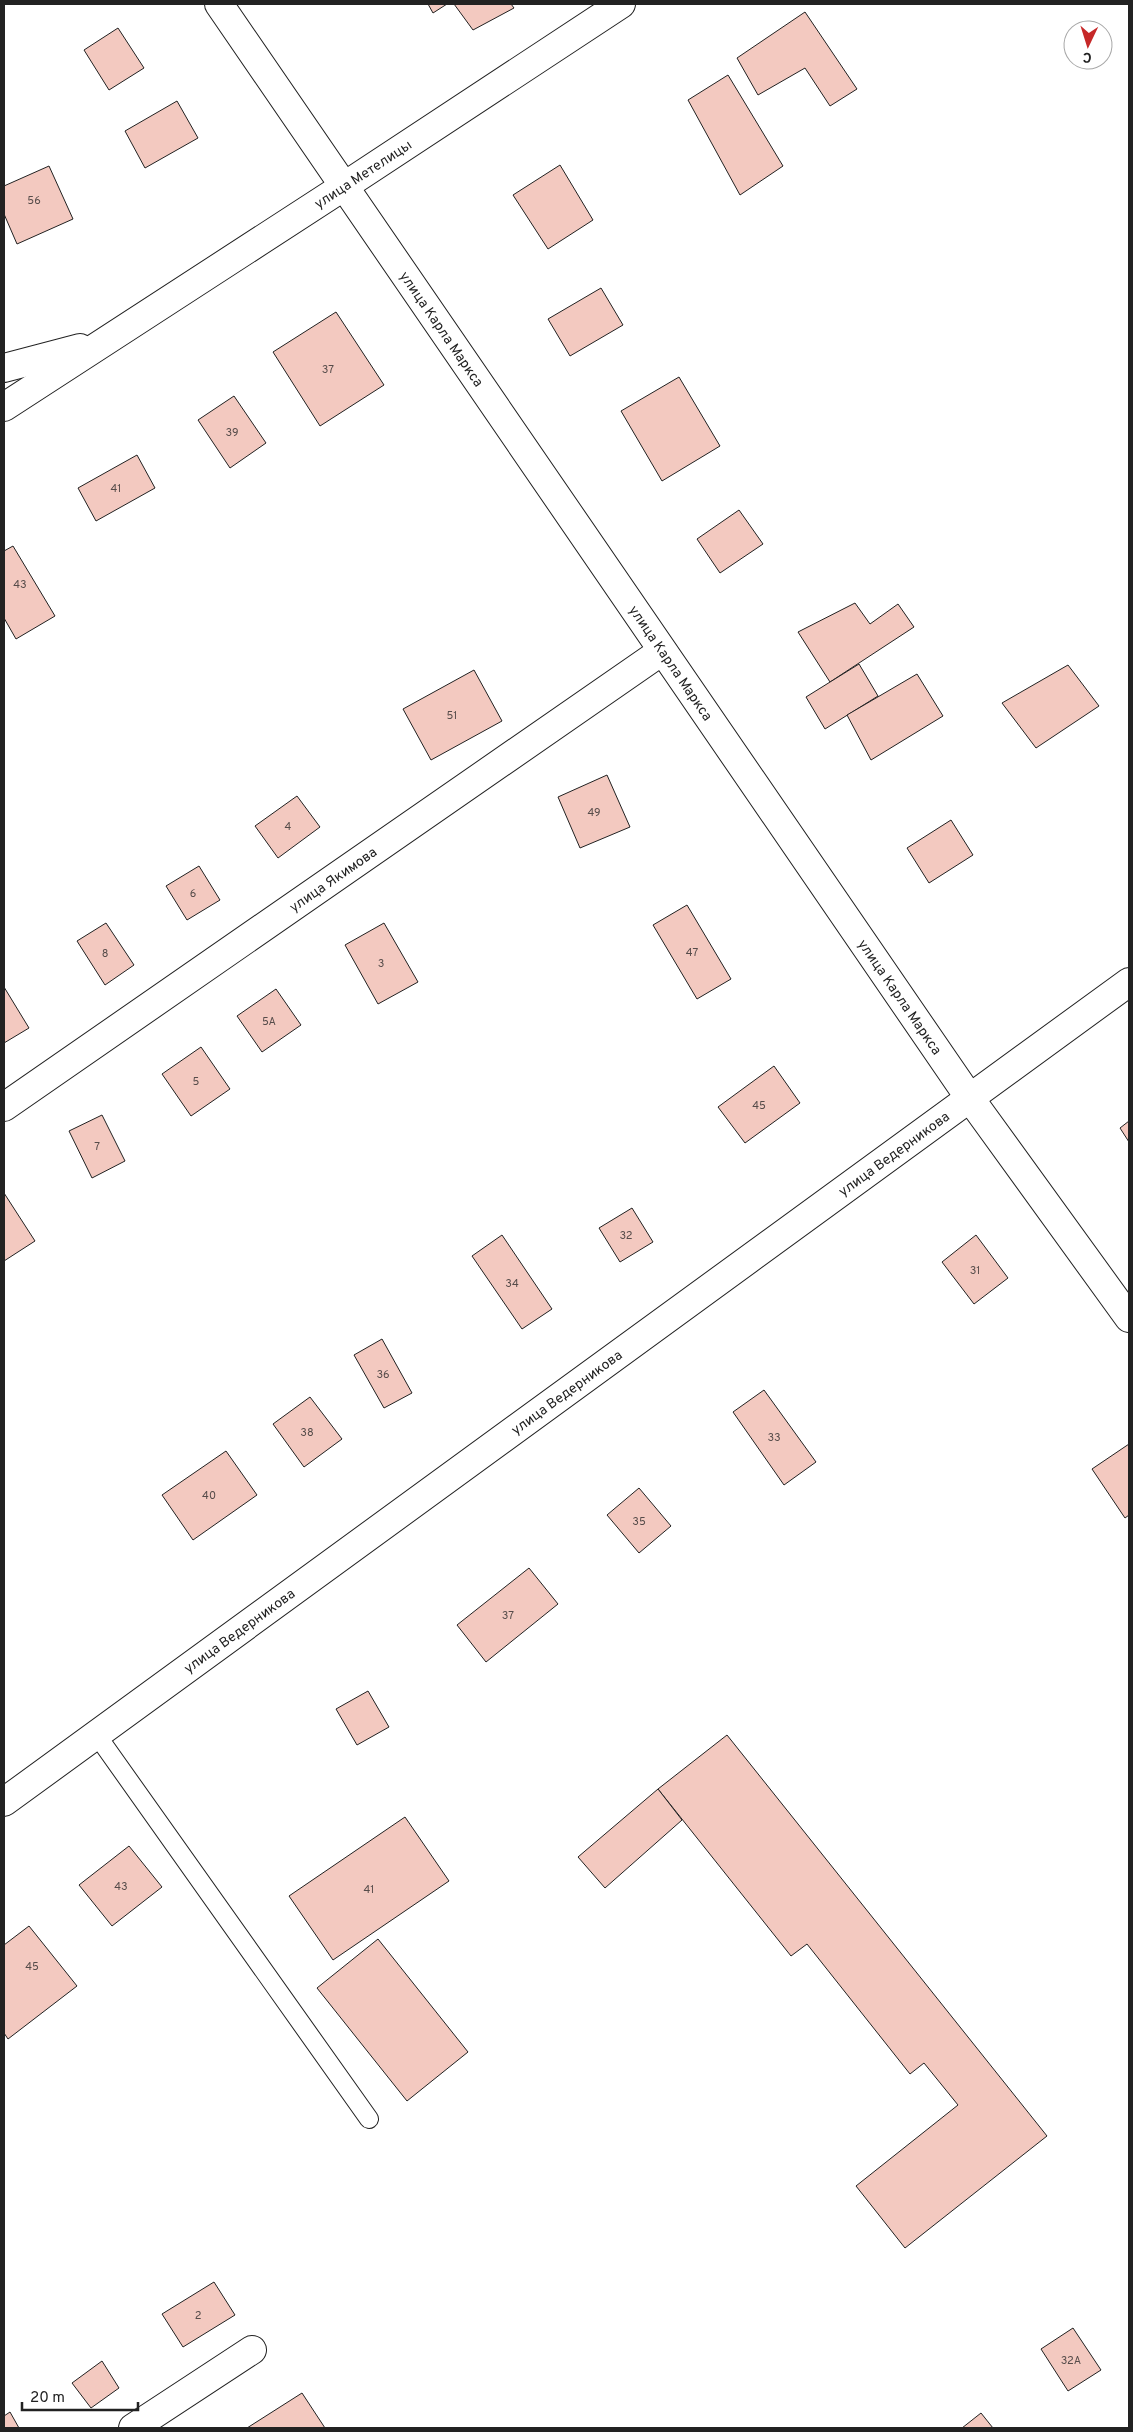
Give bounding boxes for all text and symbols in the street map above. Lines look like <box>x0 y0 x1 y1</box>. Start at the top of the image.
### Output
north arrow <box>1063 20 1113 70</box>
text: С <box>1082 48 1092 65</box>
street label: улица Метелицы <box>312 137 416 213</box>
house number: 56 <box>27 194 41 208</box>
street label: улица Карла Маркса <box>395 269 486 391</box>
house number: 37 <box>322 363 334 377</box>
house number: 39 <box>226 426 238 440</box>
house number: 41 <box>111 482 121 496</box>
house number: 43 <box>13 578 27 592</box>
street label: улица Карла Маркса <box>624 603 715 725</box>
house number: 51 <box>447 709 457 723</box>
house number: 49 <box>587 806 601 820</box>
house number: 4 <box>285 820 292 834</box>
street label: улица Якимова <box>287 844 381 917</box>
house number: 6 <box>190 887 196 901</box>
street label: улица Карла Маркса <box>853 937 945 1059</box>
house number: 47 <box>686 946 698 960</box>
house number: 8 <box>102 947 108 961</box>
house number: 3 <box>378 957 384 971</box>
house number: 5А <box>262 1015 276 1029</box>
house number: 5 <box>193 1075 200 1089</box>
house number: 45 <box>752 1099 766 1113</box>
street label: улица Ведерникова <box>836 1109 953 1201</box>
house number: 7 <box>94 1140 100 1154</box>
house number: 32 <box>619 1229 633 1243</box>
house number: 31 <box>970 1264 980 1278</box>
house number: 34 <box>505 1277 519 1291</box>
street label: улица Ведерникова <box>509 1347 626 1439</box>
house number: 36 <box>376 1368 390 1382</box>
house number: 38 <box>300 1426 314 1440</box>
house number: 33 <box>767 1431 781 1445</box>
house number: 40 <box>202 1489 216 1503</box>
house number: 35 <box>632 1515 646 1529</box>
street label: улица Ведерникова <box>181 1586 299 1678</box>
house number: 37 <box>502 1609 514 1623</box>
house number: 43 <box>114 1880 128 1894</box>
house number: 41 <box>364 1883 374 1897</box>
house number: 45 <box>25 1960 39 1974</box>
house number: 2 <box>195 2309 201 2323</box>
house number: 32А <box>1061 2354 1081 2368</box>
scale bar <box>22 2380 139 2412</box>
text: 20 m <box>30 2389 65 2408</box>

